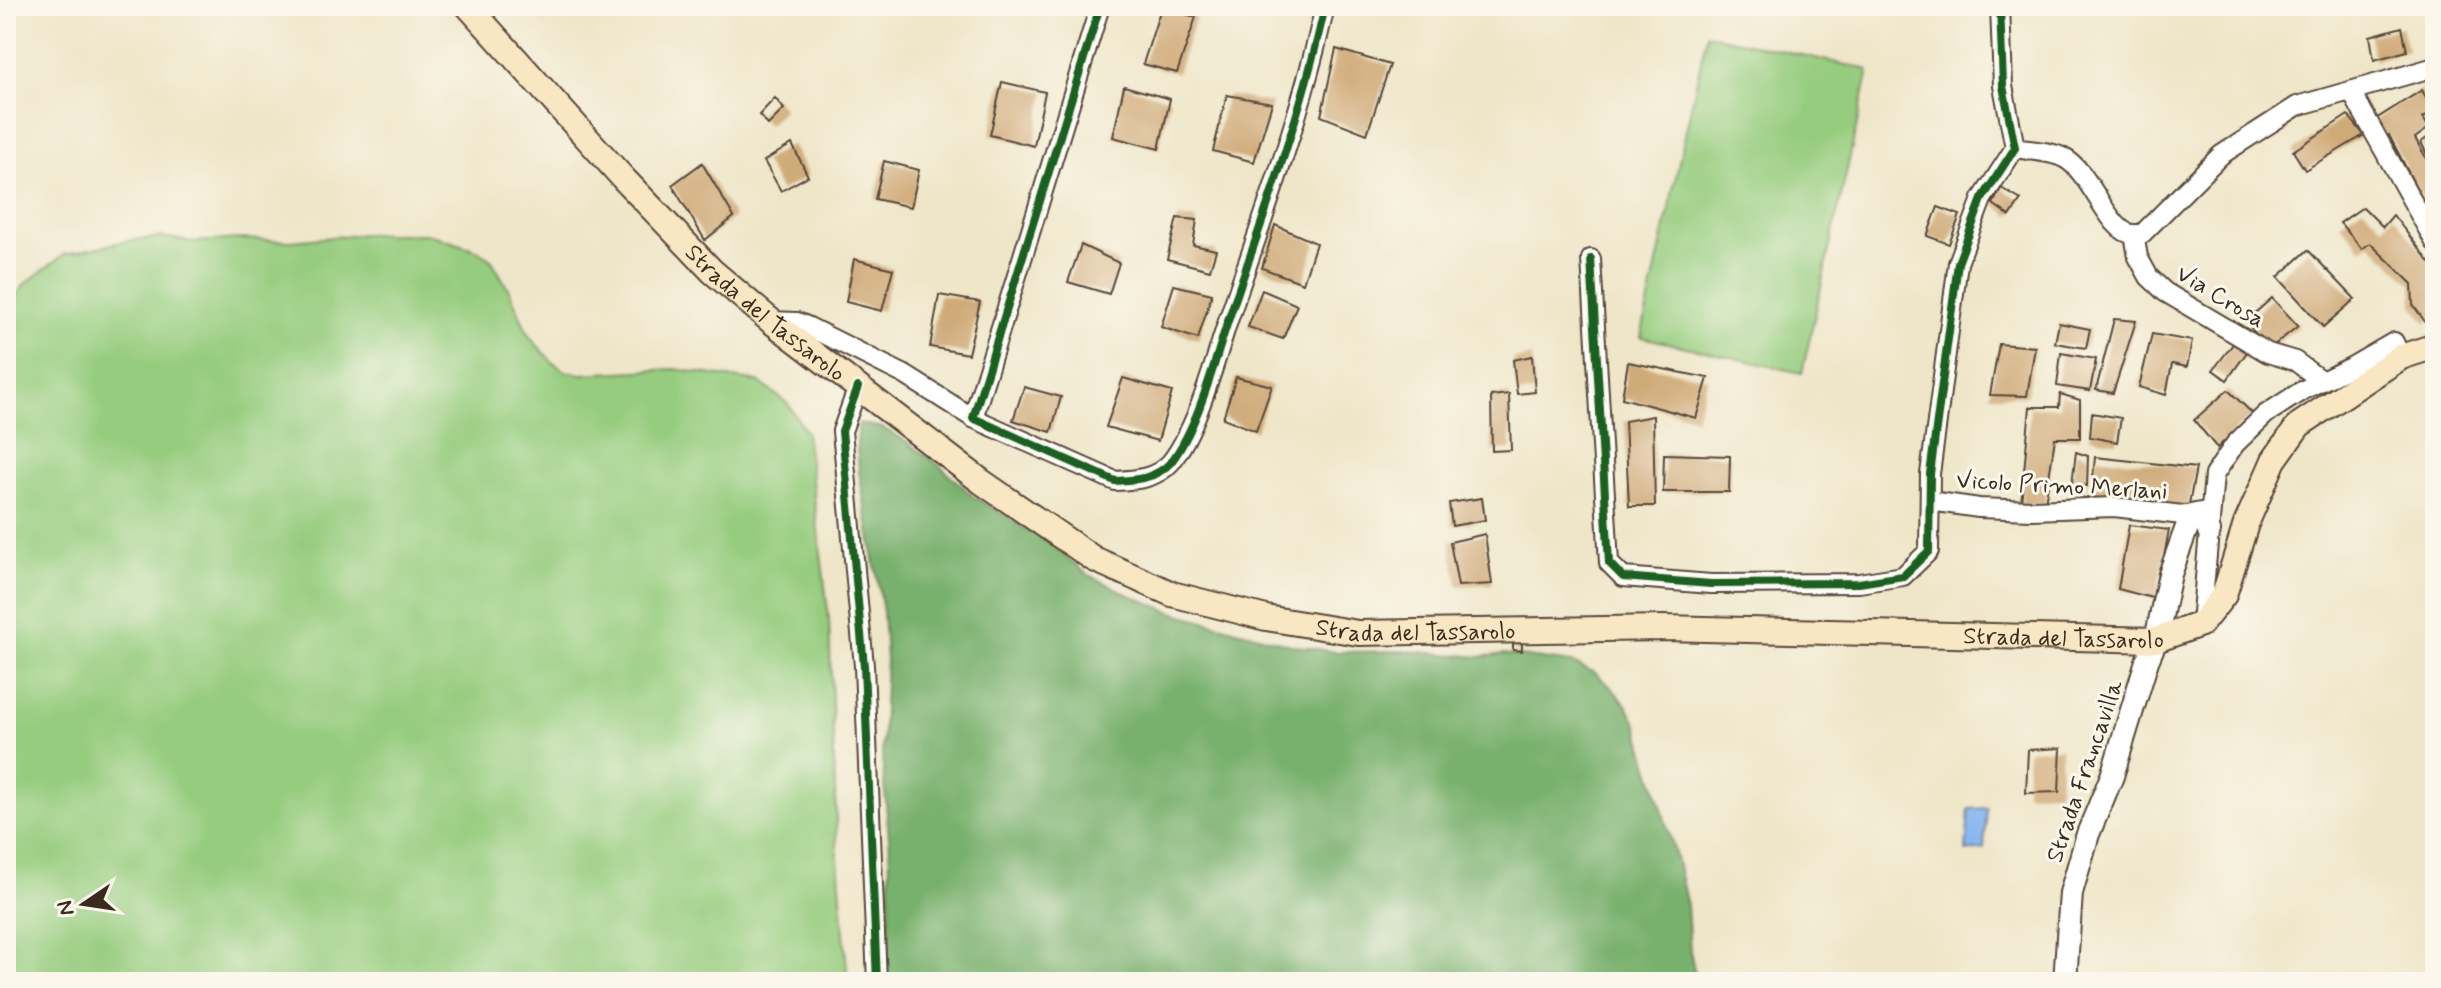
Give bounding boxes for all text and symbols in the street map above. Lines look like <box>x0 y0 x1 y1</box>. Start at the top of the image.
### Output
street label: Strada del Tassarolo <box>677 238 851 389</box>
street label: Via Crosa <box>2170 259 2270 336</box>
street label: Vicolo Primo Merlani <box>1956 465 2168 508</box>
street label: Strada del Tassarolo <box>1313 612 1516 650</box>
street label: Strada del Tassarolo <box>1963 621 2168 657</box>
street label: Strada Francavilla <box>2040 676 2131 867</box>
north arrow <box>44 864 124 944</box>
text: N <box>51 898 82 918</box>

